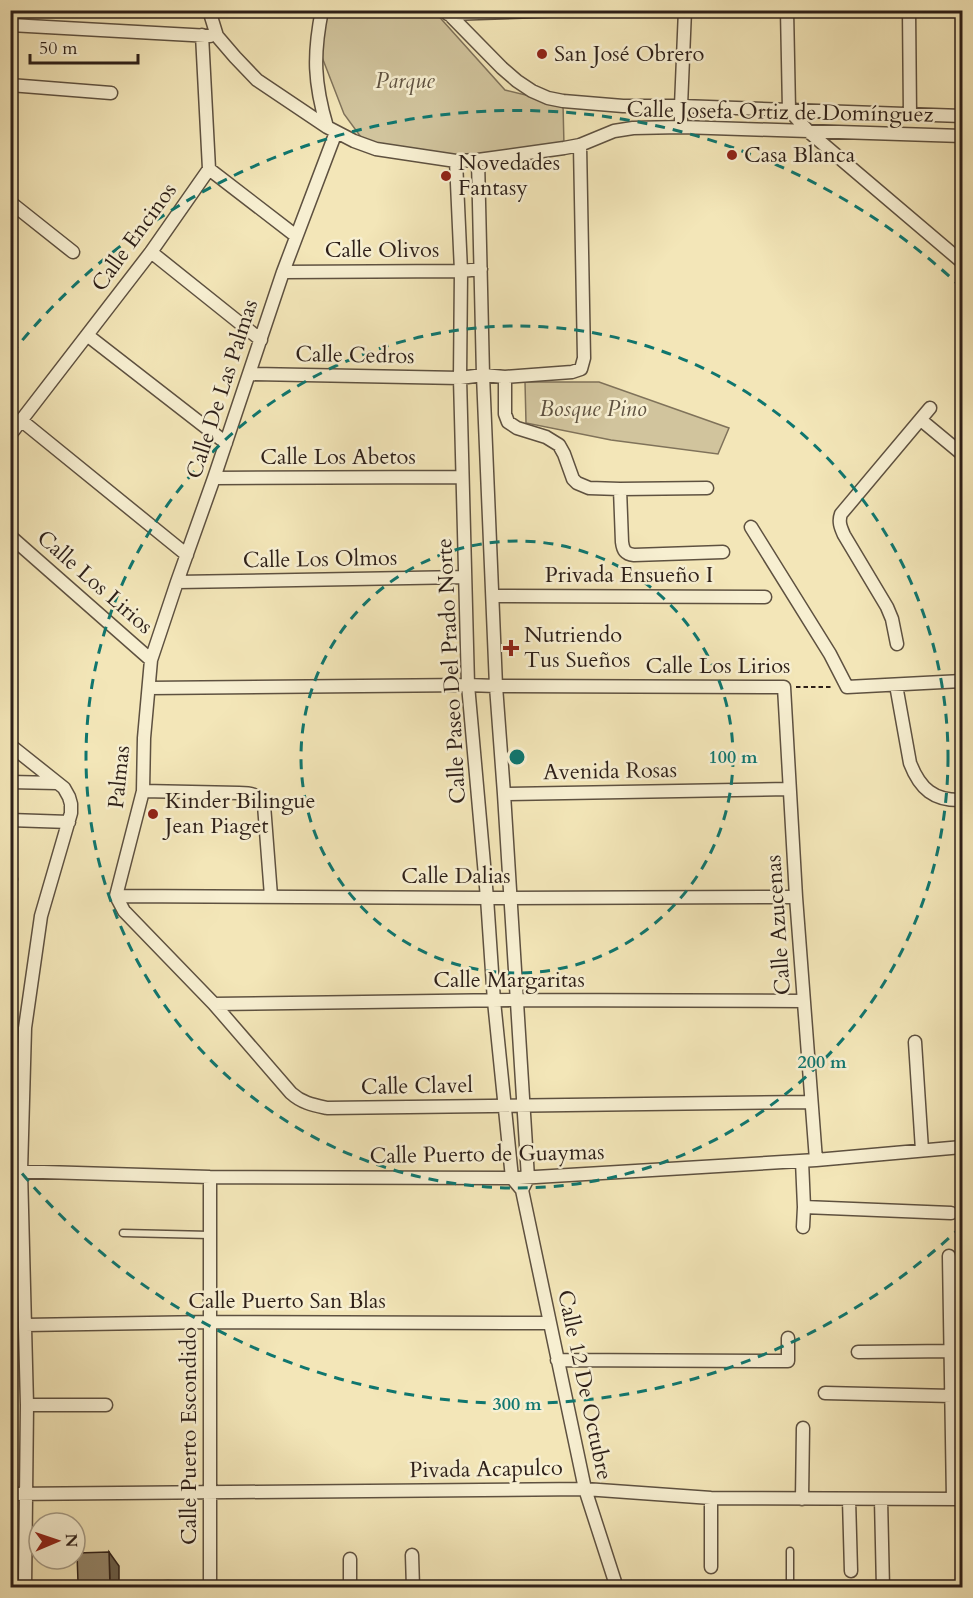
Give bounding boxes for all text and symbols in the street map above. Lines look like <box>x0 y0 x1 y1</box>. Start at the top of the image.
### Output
scale bar <box>30 27 138 65</box>
text: 50 m <box>39 36 78 61</box>
place label: San José Obrero <box>554 39 704 69</box>
marker: San José Obrero <box>535 47 549 61</box>
park label: Parque <box>375 66 435 96</box>
street label: Calle Josefa Ortiz de Domínguez <box>626 94 934 130</box>
place label: Casa Blanca <box>744 140 856 170</box>
place label: Novedades Fantasy <box>458 148 560 203</box>
marker: Casa Blanca <box>725 148 739 162</box>
marker: Novedades Fantasy <box>439 169 453 183</box>
street label: Calle Encinos <box>84 177 184 297</box>
street label: Calle Olivos <box>325 235 439 265</box>
street label: Calle De Las Palmas <box>179 296 265 482</box>
street label: Calle Cedros <box>295 339 415 371</box>
park label: Bosque Pino <box>539 394 647 424</box>
street label: Calle Los Abetos <box>260 442 416 472</box>
street label: Calle Los Lirios <box>30 523 160 641</box>
street label: Calle Paseo Del Prado Norte <box>429 537 473 805</box>
street label: Calle Los Olmos <box>243 543 397 575</box>
street label: Privada Ensueño I <box>545 560 713 590</box>
place label: Nutriendo Tus Sueños <box>524 620 630 675</box>
marker: Nutriendo Tus Sueños <box>502 639 520 657</box>
street label: Calle Los Lirios <box>646 651 790 681</box>
street label: Palmas <box>101 744 137 810</box>
text: 100 m <box>708 745 758 770</box>
centre of rings <box>507 747 527 767</box>
street label: Avenida Rosas <box>543 755 677 787</box>
place label: Kinder Bilingue Jean Piaget <box>162 786 316 841</box>
marker: Kinder Bilingue Jean Piaget <box>146 807 160 821</box>
street label: Calle Azucenas <box>758 854 798 996</box>
street label: Calle Dalias <box>401 861 511 891</box>
street label: Calle Margaritas <box>433 965 585 995</box>
text: 200 m <box>797 1050 847 1075</box>
street label: Calle Clavel <box>361 1070 474 1102</box>
street label: Calle Puerto de Guaymas <box>369 1137 605 1171</box>
street label: Calle Puerto San Blas <box>188 1286 386 1316</box>
street label: Calle 12 De Octubre <box>550 1287 620 1483</box>
street label: Calle Puerto Escondido <box>174 1327 204 1545</box>
text: 300 m <box>492 1392 542 1417</box>
street label: Pivada Acapulco <box>409 1453 563 1485</box>
north arrow <box>27 1511 87 1571</box>
text: N <box>60 1533 82 1548</box>

